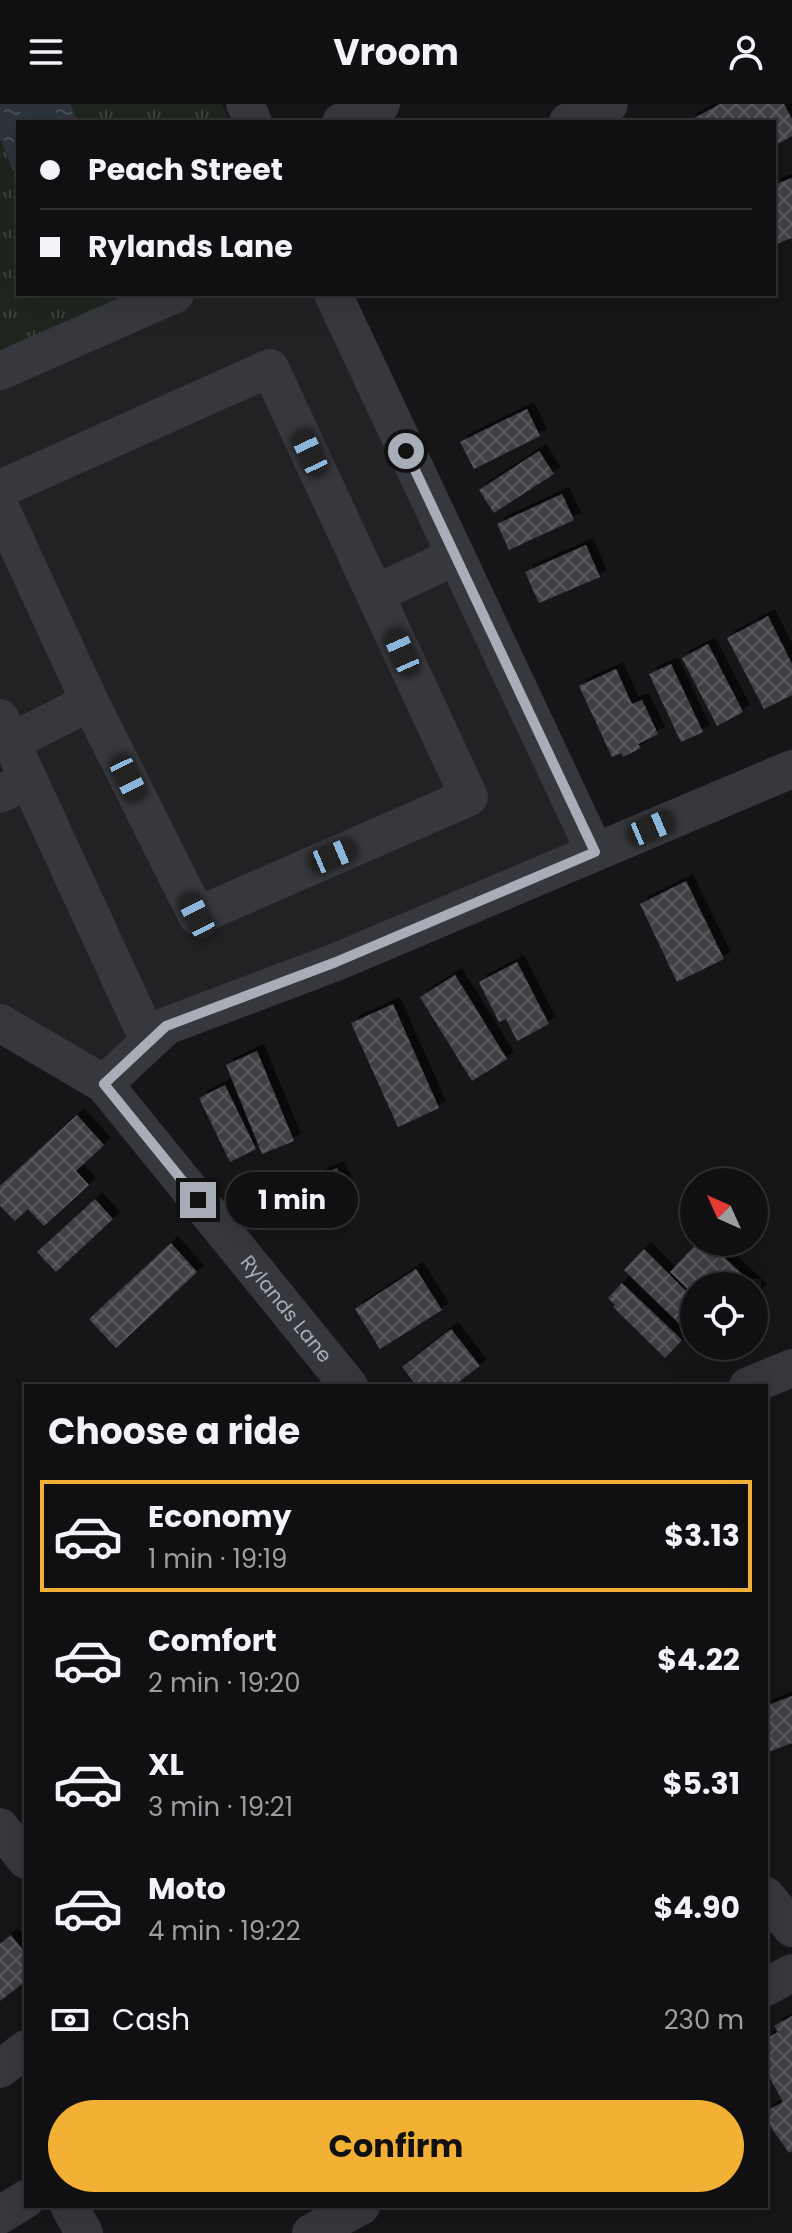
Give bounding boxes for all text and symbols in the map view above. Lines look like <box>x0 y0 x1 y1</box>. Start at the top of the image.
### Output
text: Vroom <box>333 27 459 78</box>
icon: menu <box>24 30 68 74</box>
icon: person <box>724 30 768 74</box>
text: Peach Street <box>88 148 283 191</box>
text: Rylands Lane <box>88 225 293 268</box>
car <box>289 426 331 480</box>
route start <box>388 433 424 469</box>
car <box>381 625 423 679</box>
car <box>107 751 149 805</box>
car <box>624 808 678 848</box>
car <box>306 836 360 876</box>
car <box>175 889 219 943</box>
north arrow <box>680 1168 768 1256</box>
map controls <box>680 1168 768 1360</box>
callout: 1 min <box>226 1172 358 1228</box>
route end <box>180 1182 216 1218</box>
text: 1 min <box>258 1182 326 1218</box>
street label: Rylands Lane <box>234 1249 339 1369</box>
button: locate <box>680 1272 768 1360</box>
text: Choose a ride <box>48 1406 300 1457</box>
text: Economy <box>148 1495 292 1538</box>
icon: car <box>52 1500 124 1572</box>
text: $3.13 <box>664 1514 740 1557</box>
text: 1 min · 19:19 <box>148 1541 287 1577</box>
text: Comfort <box>148 1619 277 1662</box>
icon: car <box>52 1624 124 1696</box>
text: $4.22 <box>657 1638 740 1681</box>
text: 2 min · 19:20 <box>148 1665 301 1701</box>
text: XL <box>148 1743 184 1786</box>
icon: car <box>52 1748 124 1820</box>
text: $5.31 <box>663 1762 740 1805</box>
text: 3 min · 19:21 <box>148 1789 293 1825</box>
text: Moto <box>148 1867 226 1910</box>
icon: car <box>52 1872 124 1944</box>
text: $4.90 <box>653 1886 740 1929</box>
text: 4 min · 19:22 <box>148 1913 301 1949</box>
icon: cash <box>48 1998 92 2042</box>
text: Cash <box>112 1998 190 2041</box>
text: 230 m <box>664 2002 744 2038</box>
button: Confirm <box>48 2100 744 2192</box>

